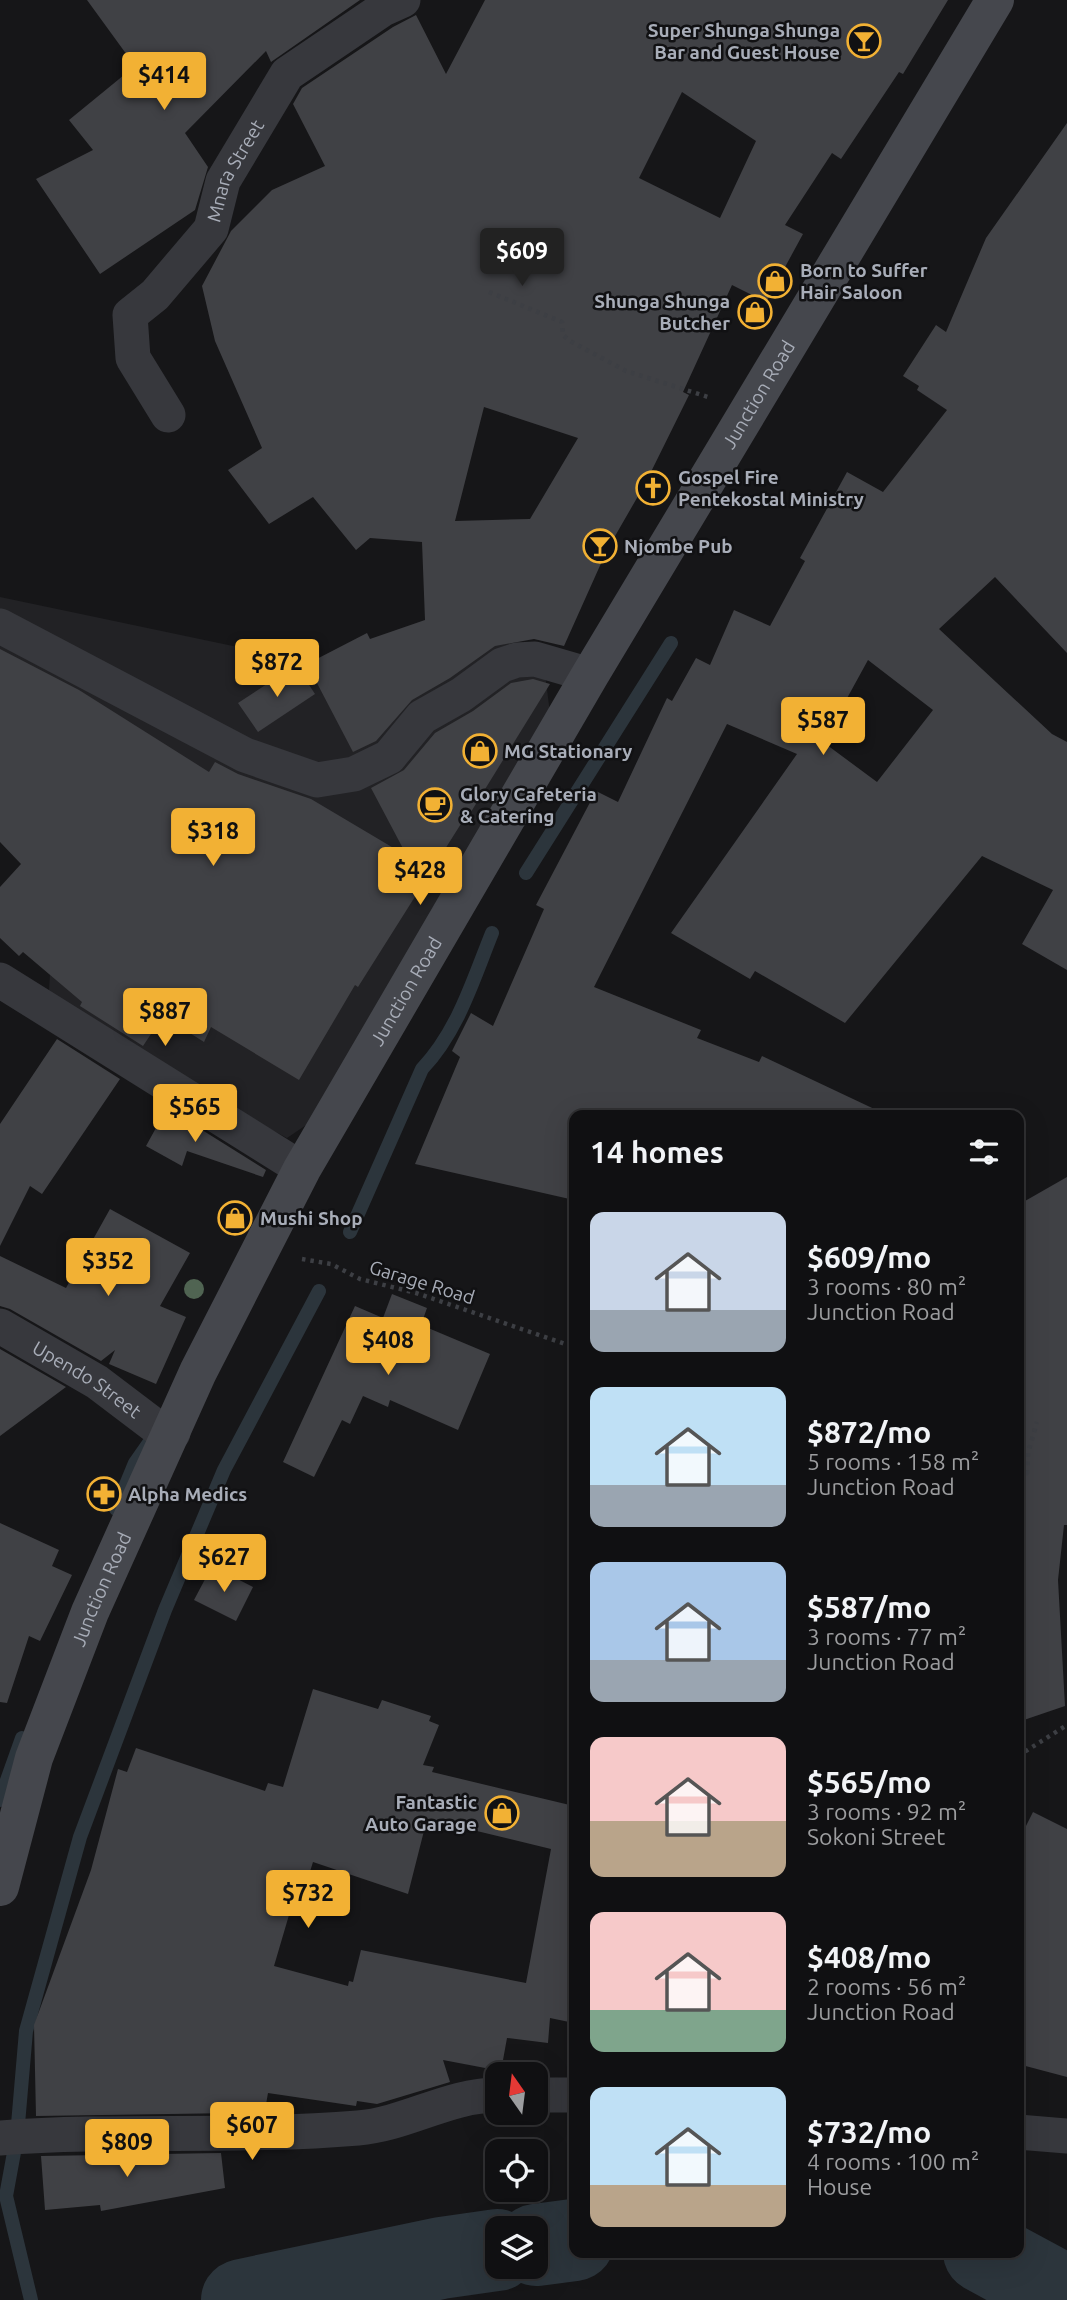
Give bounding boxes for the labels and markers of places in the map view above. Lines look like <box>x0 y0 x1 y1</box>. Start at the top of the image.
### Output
place label: Super Shunga Shunga Bar and Guest House <box>648 19 840 63</box>
bar icon: Super Shunga Shunga Bar and Guest House <box>845 22 883 60</box>
pin: $414 <box>123 52 205 112</box>
pin: $609 <box>481 229 563 288</box>
place label: Born to Suffer Hair Saloon <box>800 259 928 303</box>
shop icon: Born to Suffer Hair Saloon <box>756 262 794 300</box>
place label: Shunga Shunga Butcher <box>594 290 730 334</box>
shop icon: Shunga Shunga Butcher <box>736 293 774 331</box>
place label: Gospel Fire Pentekostal Ministry <box>678 466 864 510</box>
church icon: Gospel Fire Pentekostal Ministry <box>634 469 672 507</box>
bar icon: Njombe Pub <box>581 527 619 565</box>
place label: Njombe Pub <box>624 535 733 557</box>
pin: $872 <box>236 640 318 699</box>
pin: $587 <box>782 698 864 757</box>
shop icon: MG Stationary <box>461 732 499 770</box>
place label: MG Stationary <box>504 740 632 762</box>
place label: Glory Cafeteria & Catering <box>460 783 597 827</box>
cafe icon: Glory Cafeteria & Catering <box>416 786 454 824</box>
pin: $318 <box>172 808 254 868</box>
pin: $428 <box>379 848 461 907</box>
pin: $887 <box>124 988 206 1048</box>
pin: $565 <box>154 1084 236 1144</box>
shop icon: Mushi Shop <box>216 1199 254 1237</box>
place label: Mushi Shop <box>260 1207 363 1229</box>
pin: $352 <box>67 1238 149 1298</box>
pin: $408 <box>347 1318 429 1377</box>
pharmacy icon: Alpha Medics <box>85 1475 123 1513</box>
place label: Alpha Medics <box>128 1483 247 1505</box>
pin: $627 <box>183 1534 265 1594</box>
place label: Fantastic Auto Garage <box>365 1791 477 1835</box>
shop icon: Fantastic Auto Garage <box>483 1794 521 1832</box>
pin: $732 <box>267 1870 349 1930</box>
pin: $607 <box>211 2102 293 2162</box>
pin: $809 <box>86 2120 168 2179</box>

